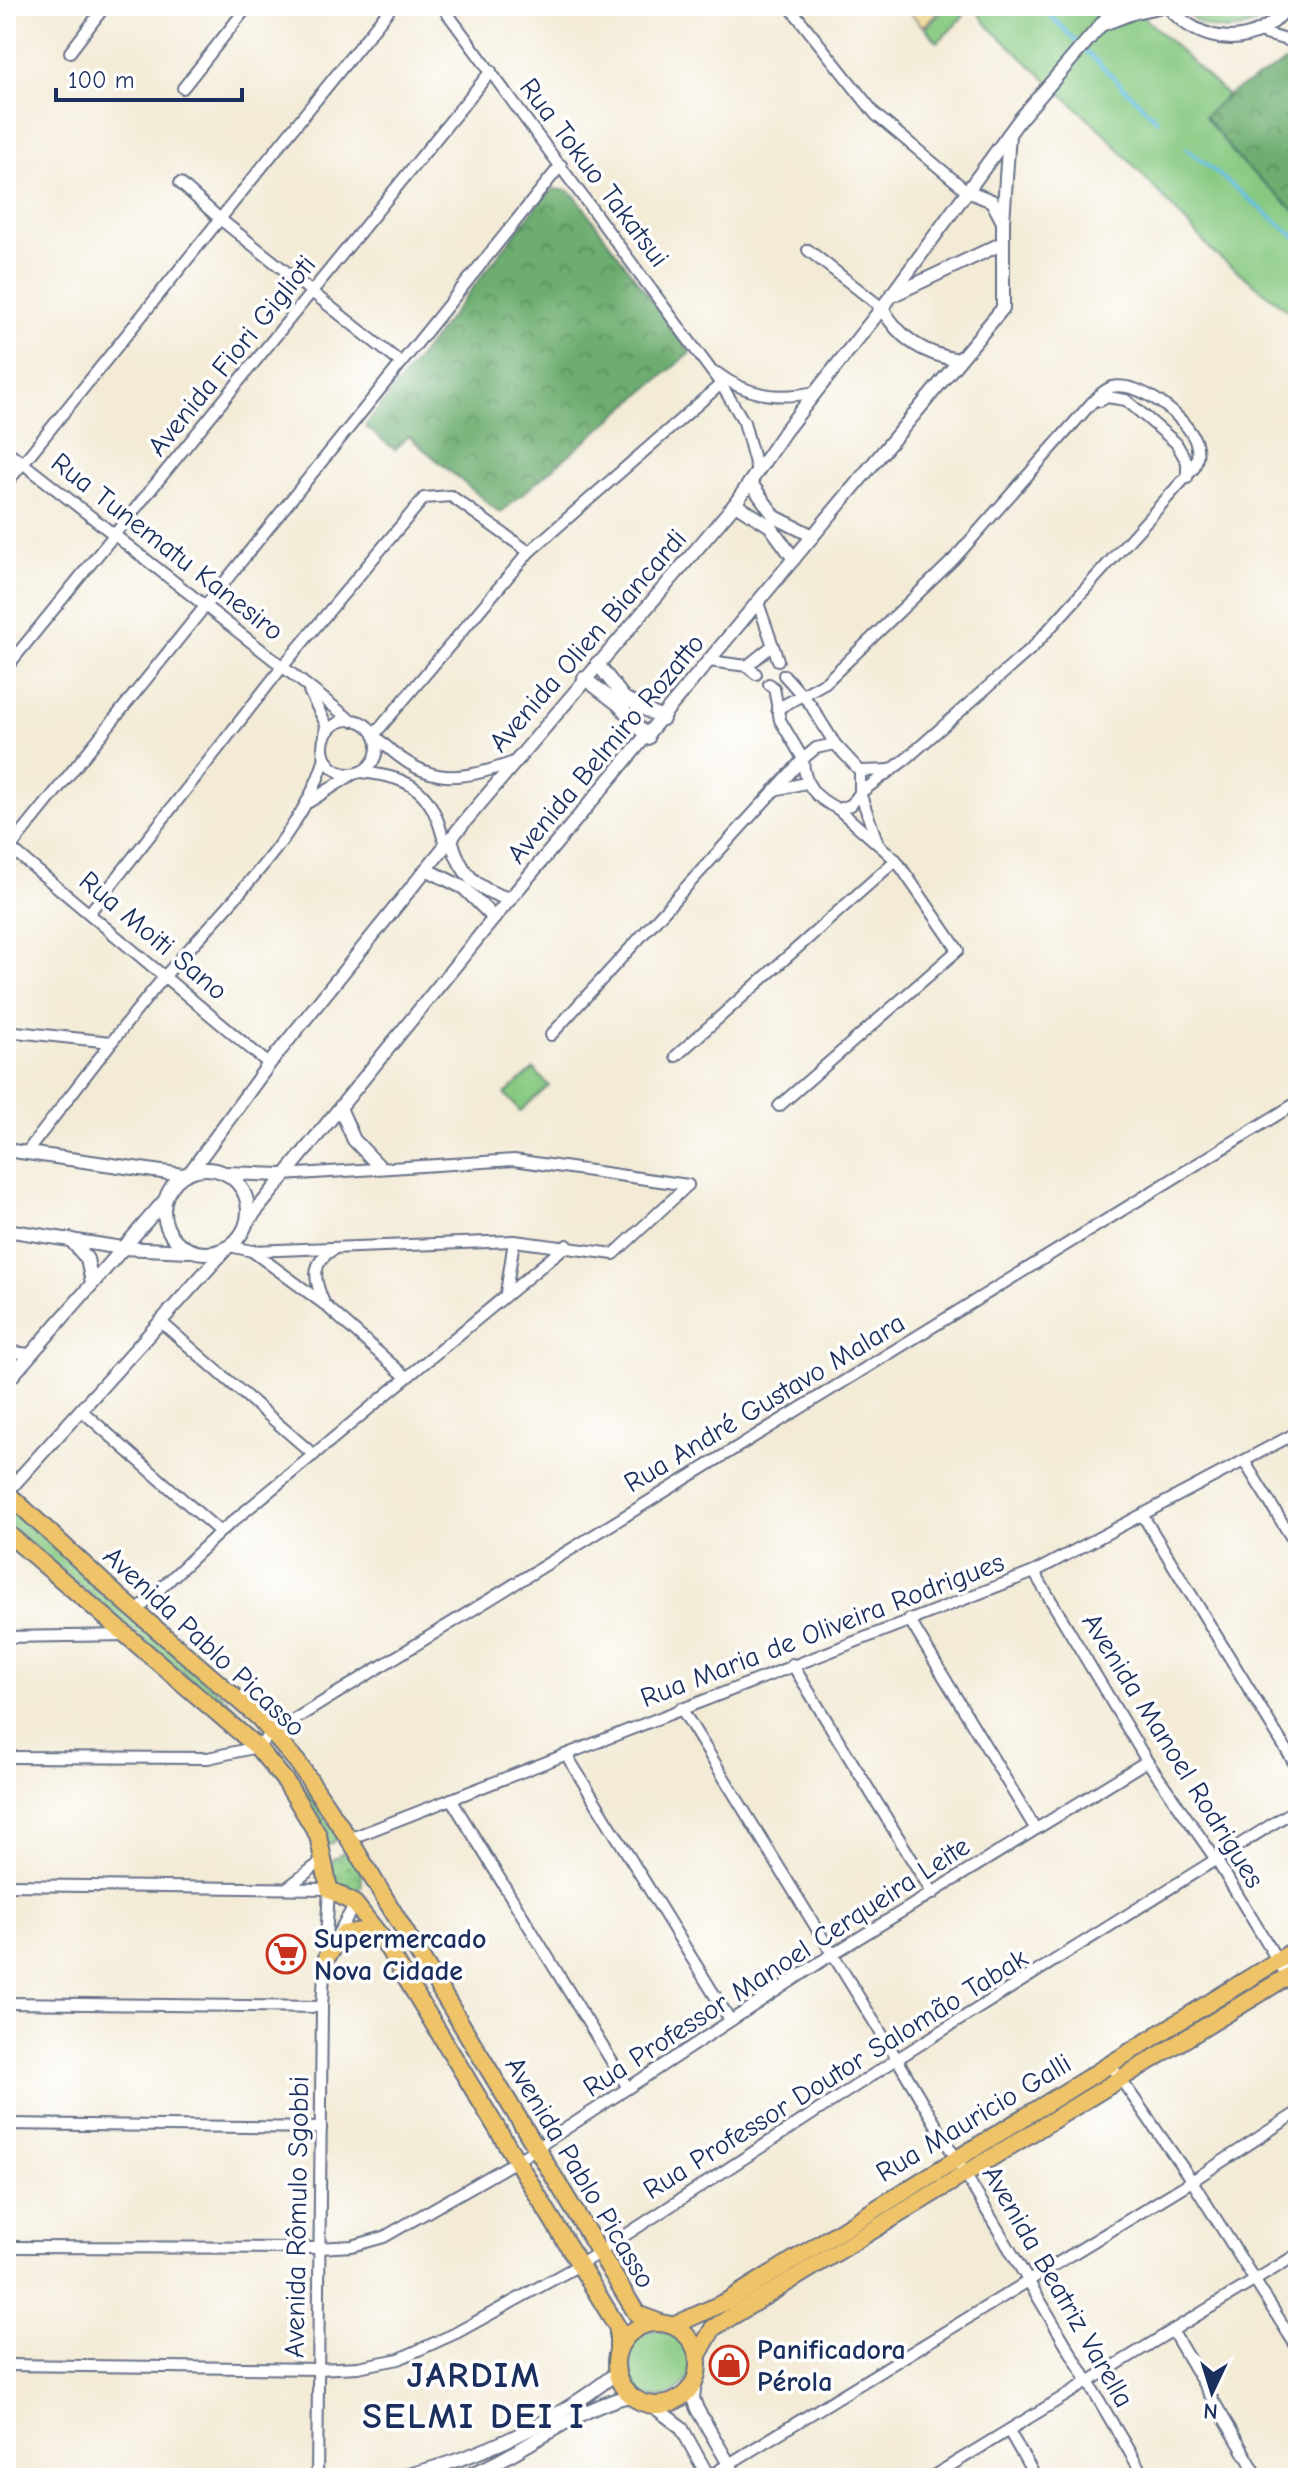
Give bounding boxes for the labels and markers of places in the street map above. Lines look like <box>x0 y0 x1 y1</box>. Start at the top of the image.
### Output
place label: Supermercado Nova Cidade <box>314 1923 486 1987</box>
supermarket icon: Supermercado Nova Cidade <box>265 1933 307 1975</box>
place label: Panificadora Pérola <box>757 2334 906 2398</box>
shop icon: Panificadora Pérola <box>708 2344 750 2386</box>

